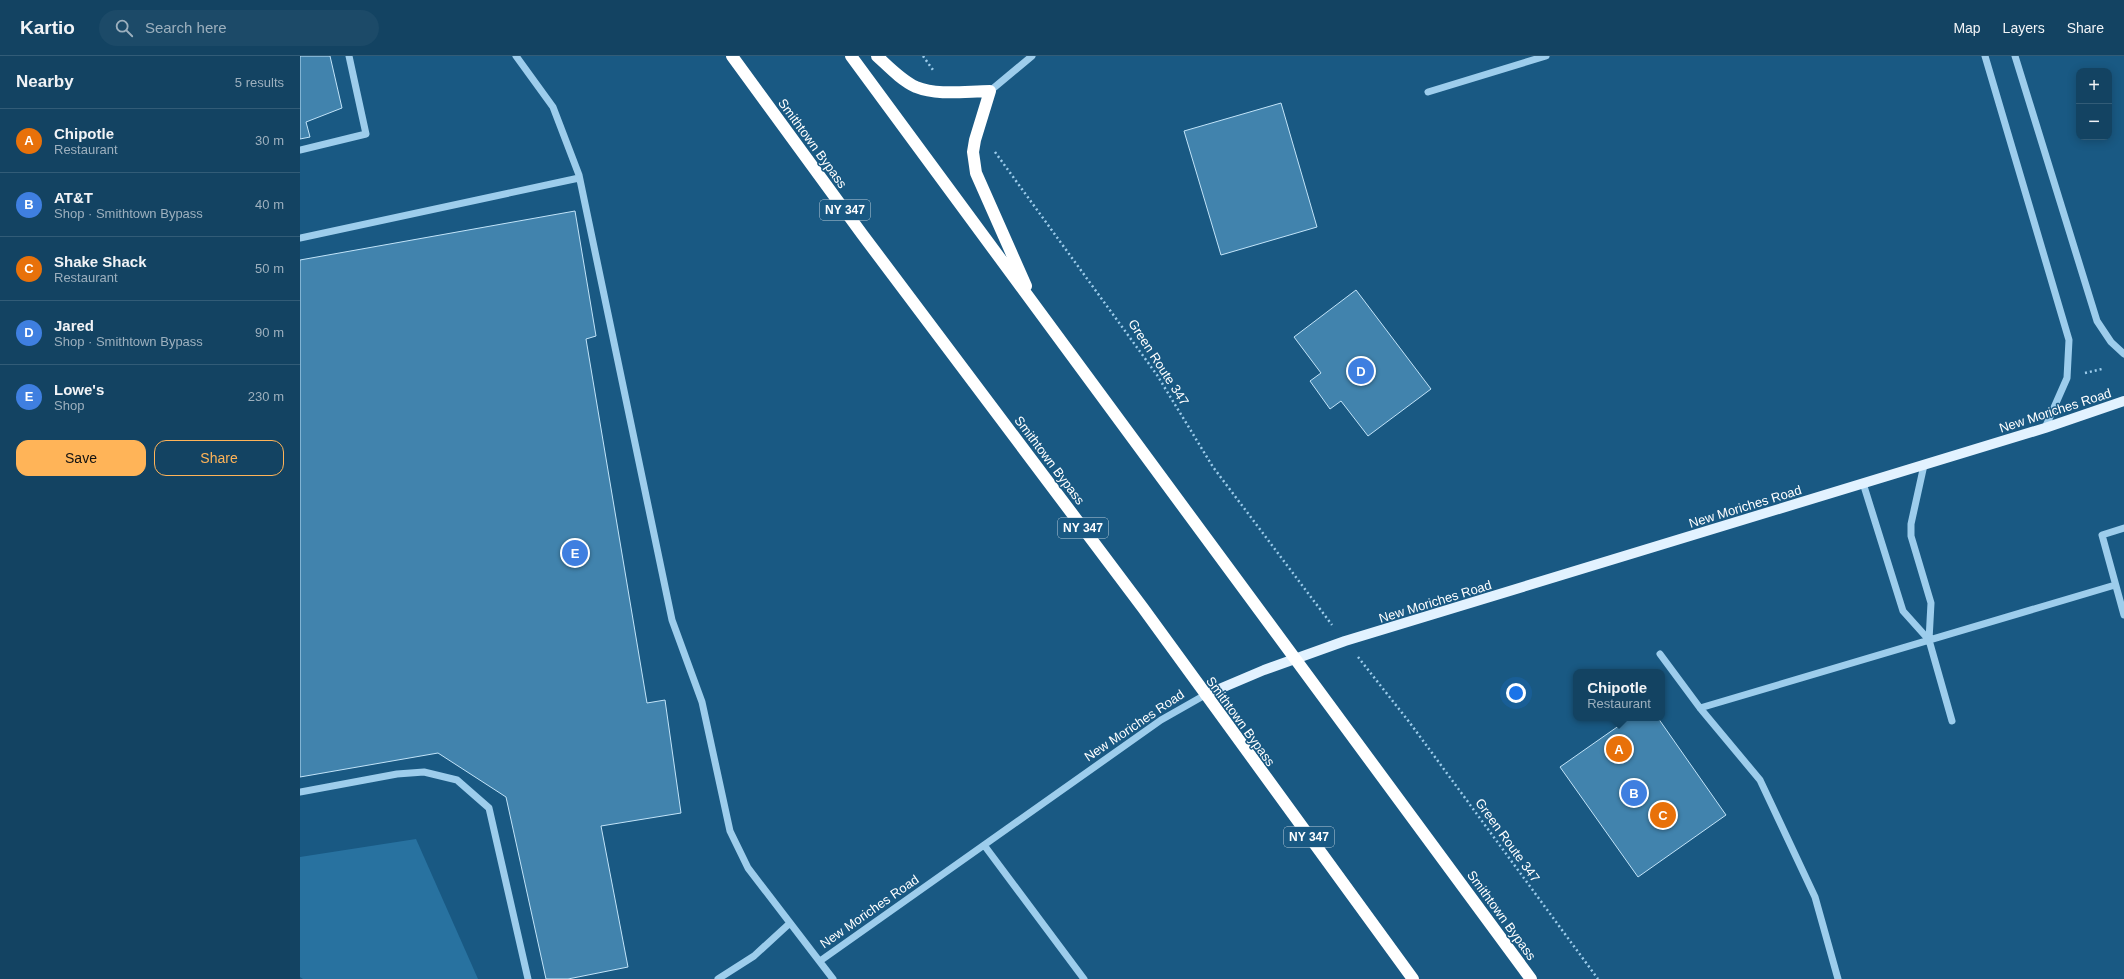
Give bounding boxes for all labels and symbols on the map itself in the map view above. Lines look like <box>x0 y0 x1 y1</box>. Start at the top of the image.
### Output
street label: Smithtown Bypass <box>775 96 850 191</box>
road number: NY 347 <box>820 200 870 220</box>
street label: Green Route 347 <box>1125 316 1192 408</box>
pin: D <box>1348 356 1374 386</box>
street label: New Moriches Road <box>1997 385 2113 436</box>
street label: Smithtown Bypass <box>1011 413 1088 508</box>
street label: New Moriches Road <box>1687 482 1803 531</box>
road number: NY 347 <box>1058 518 1108 538</box>
pin: E <box>562 538 588 568</box>
street label: New Moriches Road <box>1377 577 1493 626</box>
street label: Smithtown Bypass <box>1203 674 1278 769</box>
your location <box>1506 683 1526 703</box>
street label: New Moriches Road <box>1082 686 1187 764</box>
pin: A <box>1606 734 1632 764</box>
pin: B <box>1621 778 1647 808</box>
street label: Green Route 347 <box>1472 796 1543 885</box>
pin: C <box>1650 800 1676 830</box>
road number: NY 347 <box>1284 827 1334 847</box>
street label: Smithtown Bypass <box>1464 868 1539 963</box>
street label: New Moriches Road <box>817 872 922 951</box>

